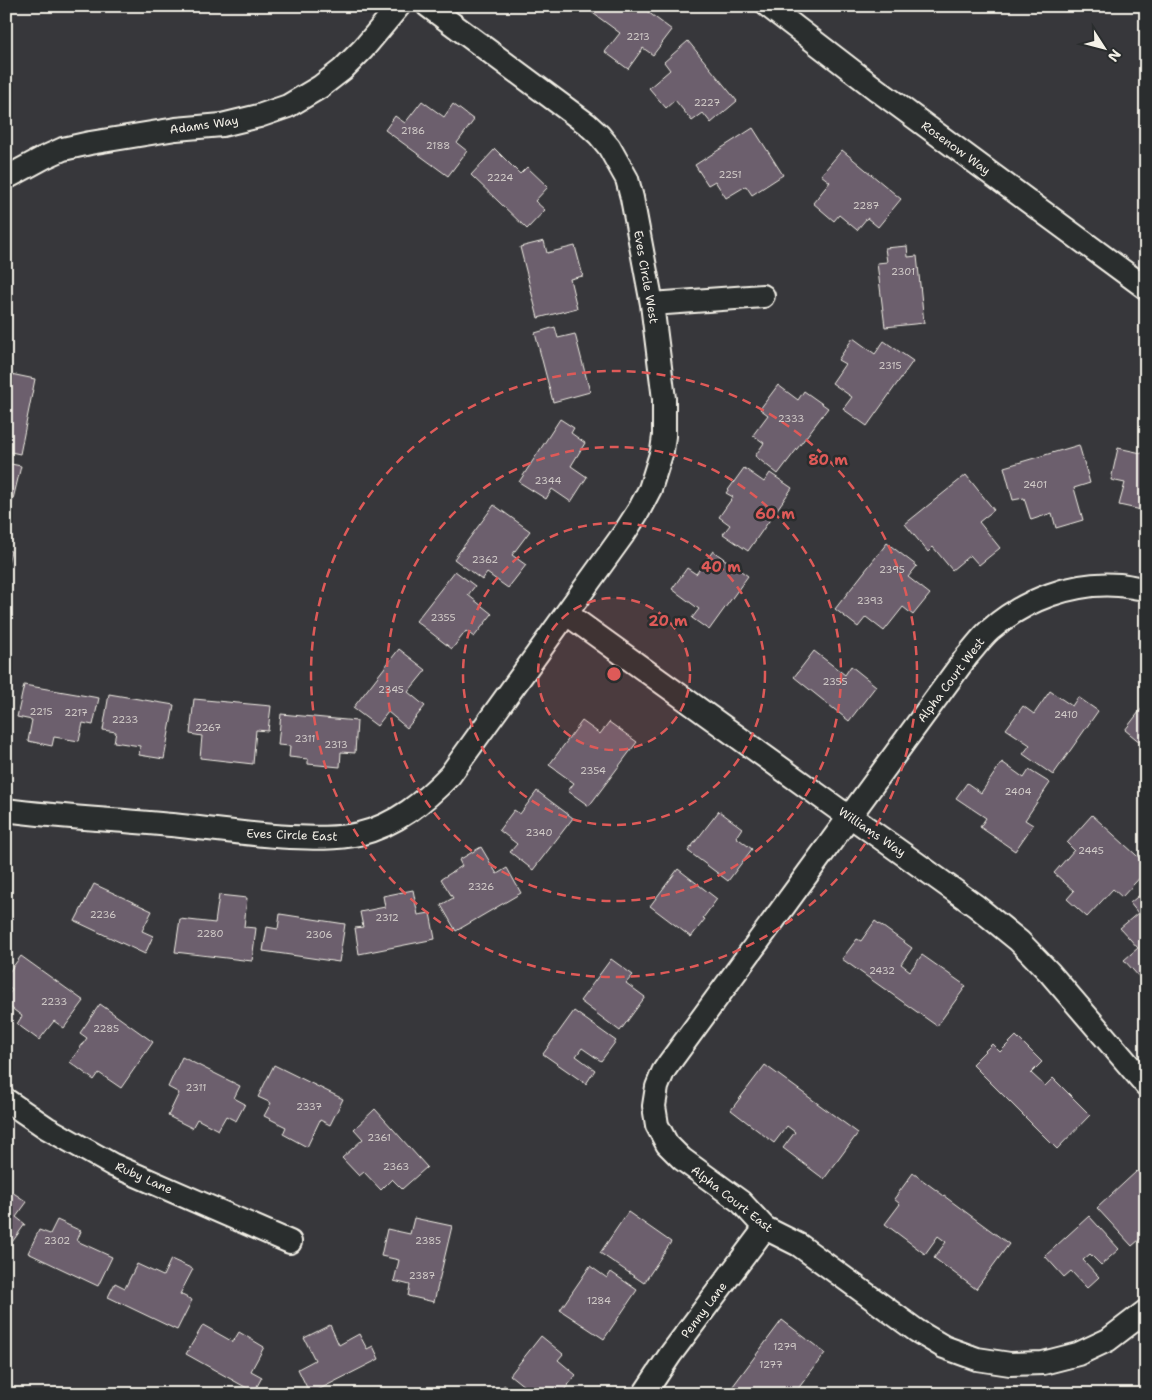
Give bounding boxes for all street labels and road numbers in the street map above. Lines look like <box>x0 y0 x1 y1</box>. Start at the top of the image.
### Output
street label: Adams Way <box>169 112 240 138</box>
street label: Rosenow Way <box>918 118 994 179</box>
street label: Eves Circle West <box>630 229 662 325</box>
street label: Alpha Court West <box>914 634 988 726</box>
street label: Williams Way <box>835 804 909 861</box>
street label: Eves Circle East <box>246 825 338 845</box>
street label: Ruby Lane <box>113 1158 175 1198</box>
street label: Alpha Court East <box>688 1162 776 1236</box>
street label: Penny Lane <box>678 1278 731 1341</box>

